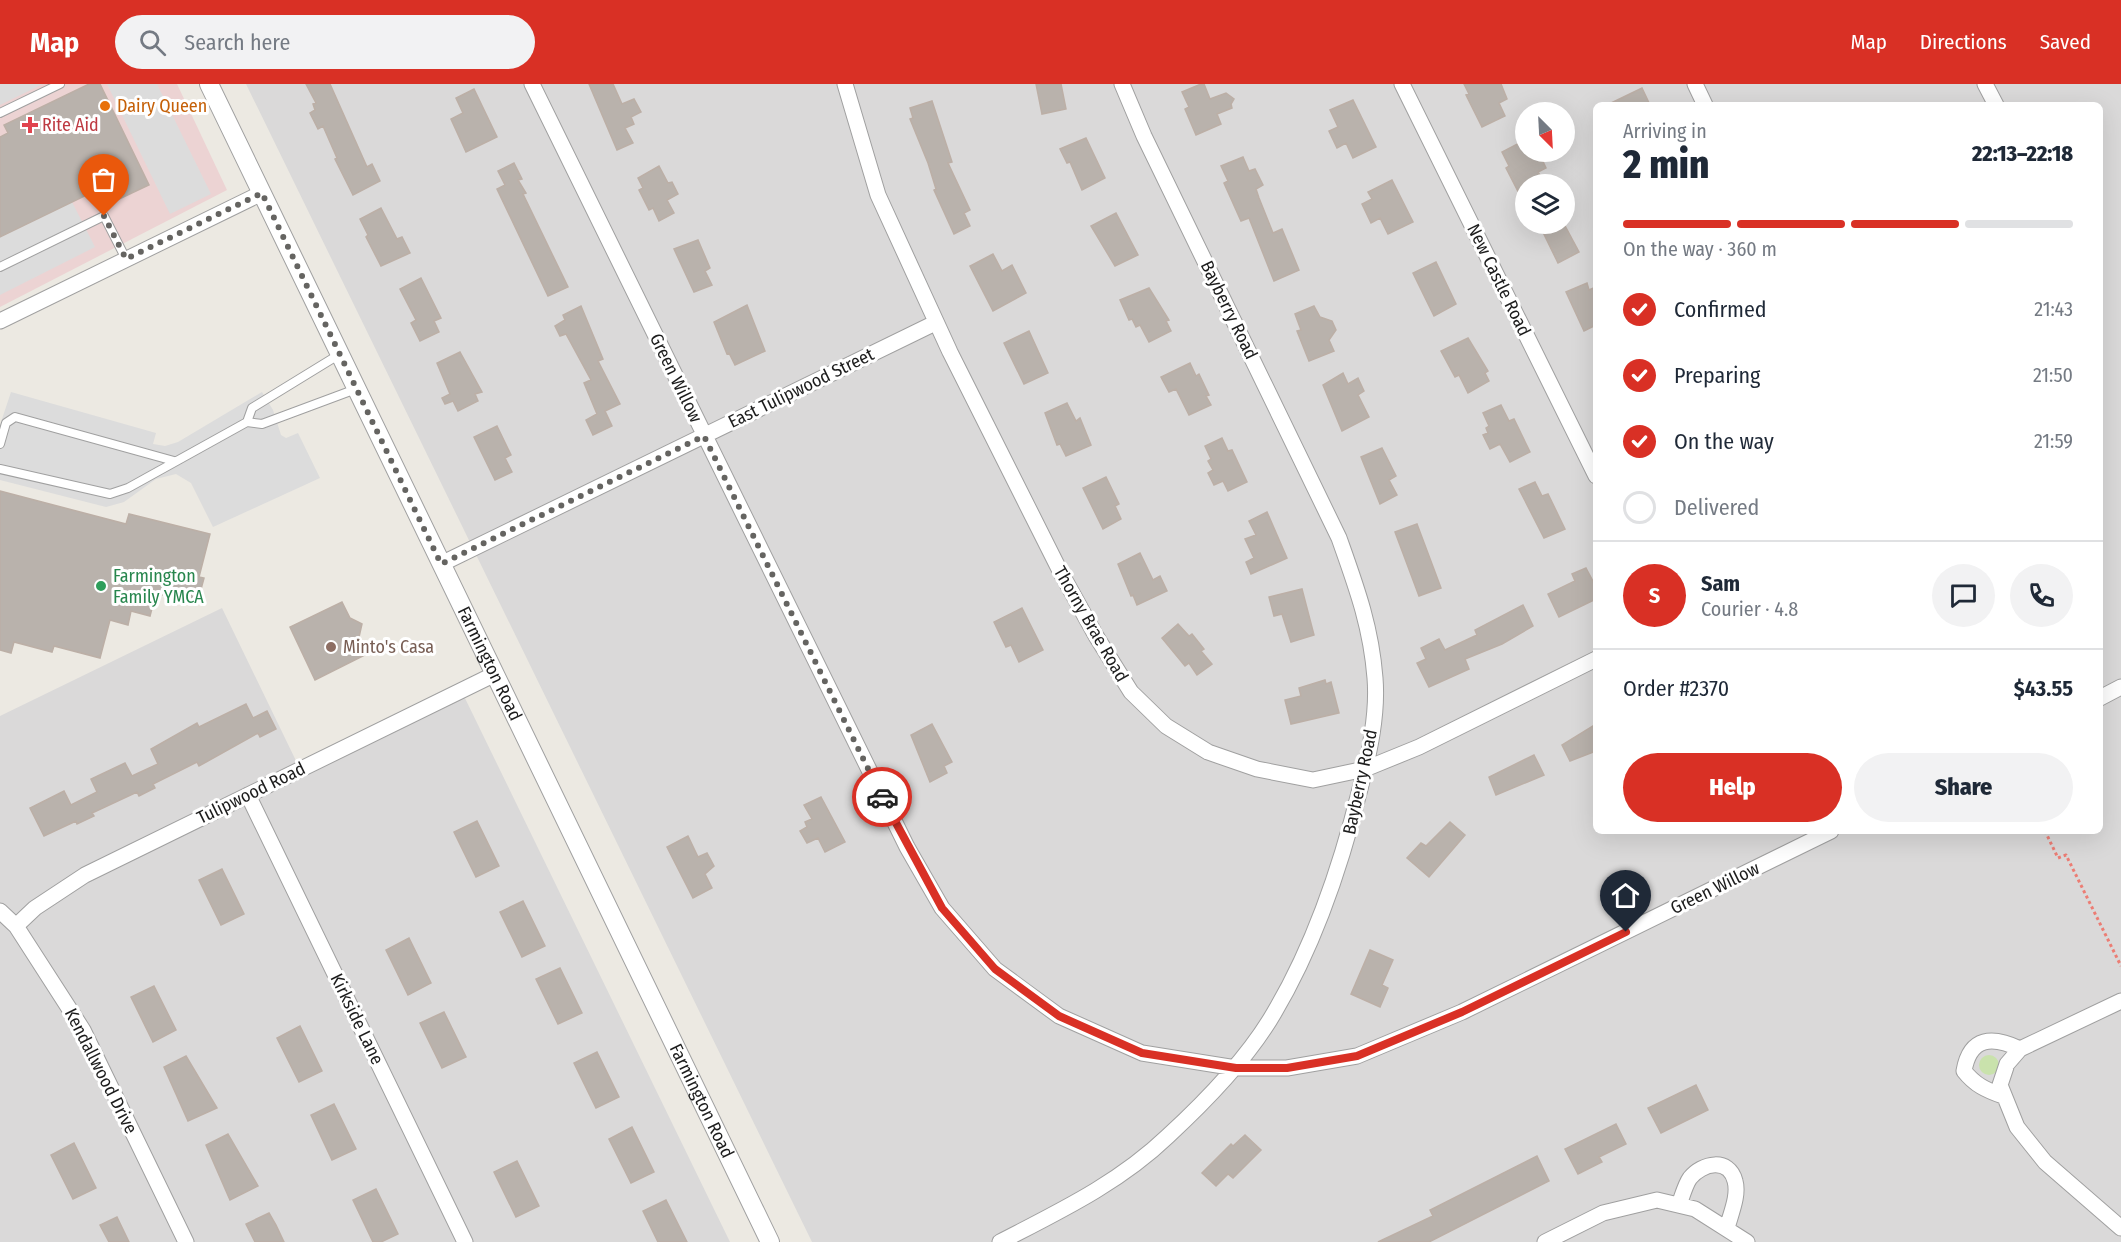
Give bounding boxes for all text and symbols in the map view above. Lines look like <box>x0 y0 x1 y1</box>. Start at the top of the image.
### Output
search box <box>115 15 535 69</box>
text: Map <box>30 26 79 59</box>
icon: search <box>136 26 169 59</box>
text: Search here <box>184 29 290 56</box>
text: Map <box>1850 29 1887 55</box>
text: Directions <box>1920 29 2007 55</box>
text: Saved <box>2040 29 2091 55</box>
place label: Dairy Queen <box>117 95 207 117</box>
marker: Dairy Queen <box>98 99 112 113</box>
north arrow <box>1515 102 1575 162</box>
map controls <box>1515 102 1575 234</box>
place label: Rite Aid <box>42 114 99 136</box>
marker: Rite Aid <box>23 118 37 132</box>
text: Arriving in <box>1623 119 1707 143</box>
text: 22:13–22:18 <box>1972 140 2073 167</box>
text: 2 min <box>1623 142 1709 188</box>
pin <box>78 154 129 216</box>
icon: bag <box>87 163 120 196</box>
button: layers <box>1515 174 1575 234</box>
street label: New Castle Road <box>1462 220 1536 340</box>
text: On the way · 360 m <box>1623 237 1777 261</box>
street label: Bayberry Road <box>1196 257 1262 363</box>
icon: check <box>1623 293 1656 326</box>
text: Confirmed <box>1674 296 1767 323</box>
text: 21:43 <box>2034 297 2073 321</box>
street label: Green Willow <box>645 330 707 426</box>
street label: East Tulipwood Street <box>725 343 878 433</box>
icon: check <box>1623 359 1656 392</box>
text: Preparing <box>1674 362 1760 389</box>
text: 21:50 <box>2033 363 2073 387</box>
icon: check <box>1623 425 1656 458</box>
text: On the way <box>1674 428 1774 455</box>
text: 21:59 <box>2034 429 2073 453</box>
text: Delivered <box>1674 494 1759 521</box>
street label: Thorny Brae Road <box>1049 562 1133 686</box>
button: chat <box>1932 564 1995 627</box>
button: phone <box>2010 564 2073 627</box>
place label: Farmington Family YMCA <box>113 565 204 608</box>
text: Sam <box>1701 570 1740 597</box>
marker: Farmington Family YMCA <box>94 579 108 593</box>
text: S <box>1649 582 1660 609</box>
text: Courier · 4.8 <box>1701 597 1798 621</box>
street label: Farmington Road <box>453 603 527 724</box>
place label: Minto's Casa <box>343 636 434 658</box>
marker: Minto's Casa <box>324 640 338 654</box>
text: Order #2370 <box>1623 675 1729 702</box>
text: $43.55 <box>2014 675 2073 702</box>
street label: Bayberry Road <box>1338 727 1382 837</box>
button: Help <box>1623 753 1842 822</box>
button: Share <box>1854 753 2073 822</box>
street label: Tulipwood Road <box>193 757 309 829</box>
courier <box>852 767 912 827</box>
icon: car <box>866 781 899 814</box>
street label: Green Willow <box>1667 857 1763 919</box>
pin <box>1600 870 1651 932</box>
icon: home <box>1609 879 1642 912</box>
street label: Kirkside Lane <box>325 970 389 1068</box>
street label: Kendallwood Drive <box>60 1004 142 1138</box>
street label: Farmington Road <box>665 1040 739 1162</box>

